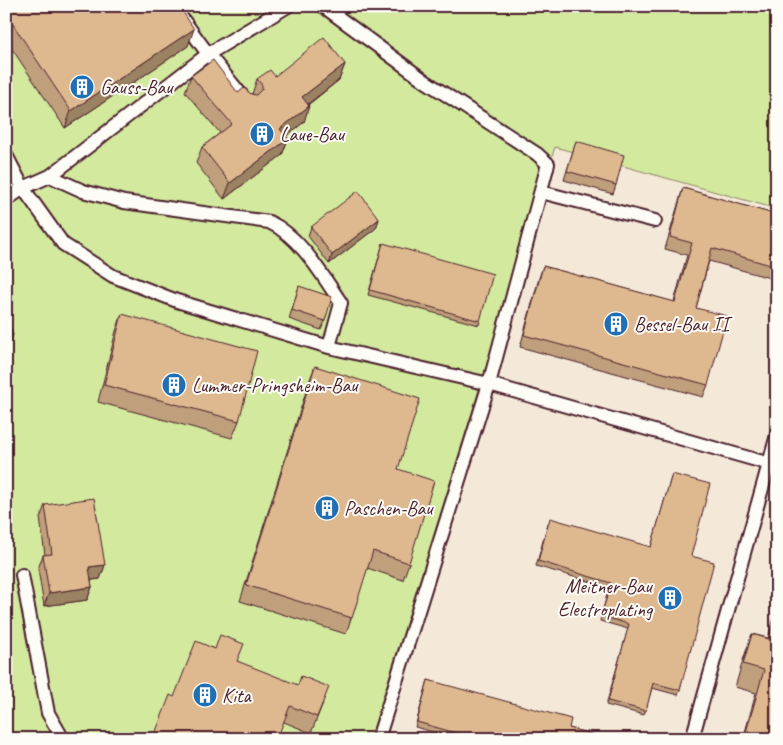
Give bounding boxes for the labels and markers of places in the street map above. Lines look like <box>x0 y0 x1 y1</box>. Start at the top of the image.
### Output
building icon: Gauss-Bau <box>69 74 95 100</box>
place label: Gauss-Bau <box>100 75 174 100</box>
building icon: Laue-Bau <box>249 121 275 147</box>
place label: Laue-Bau <box>280 122 346 147</box>
building icon: Bessel-Bau II <box>603 311 629 337</box>
place label: Bessel-Bau II <box>634 312 733 337</box>
building icon: Lummer-Pringsheim-Bau <box>161 372 187 398</box>
place label: Lummer-Pringsheim-Bau <box>192 373 359 398</box>
building icon: Paschen-Bau <box>314 495 340 521</box>
place label: Paschen-Bau <box>344 496 434 521</box>
place label: Meitner-Bau Electroplating <box>558 574 654 622</box>
building icon: Meitner-Bau Electroplating <box>657 585 683 611</box>
building icon: Kita <box>192 682 218 708</box>
place label: Kita <box>222 683 253 708</box>

